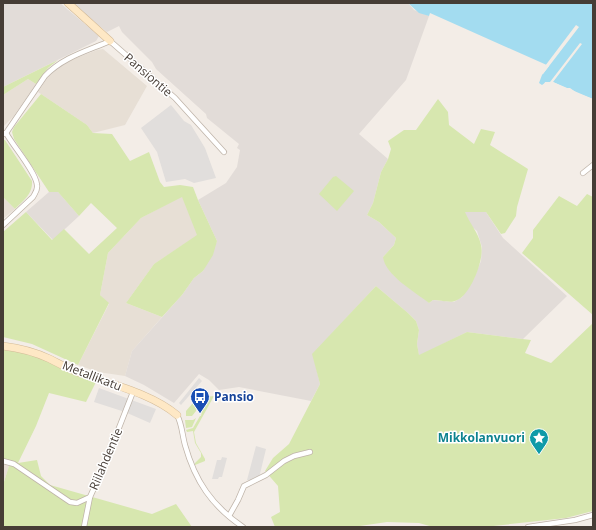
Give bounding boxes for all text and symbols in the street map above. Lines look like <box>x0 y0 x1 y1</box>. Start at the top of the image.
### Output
street label: Pansiontie <box>121 49 176 100</box>
street label: Metallikatu <box>60 356 124 395</box>
bus stop icon: Pansio <box>189 386 211 414</box>
place label: Pansio <box>214 388 254 405</box>
street label: Riilahdentie <box>85 425 126 493</box>
place icon: Mikkolanvuori <box>528 427 550 455</box>
place label: Mikkolanvuori <box>438 429 525 446</box>

